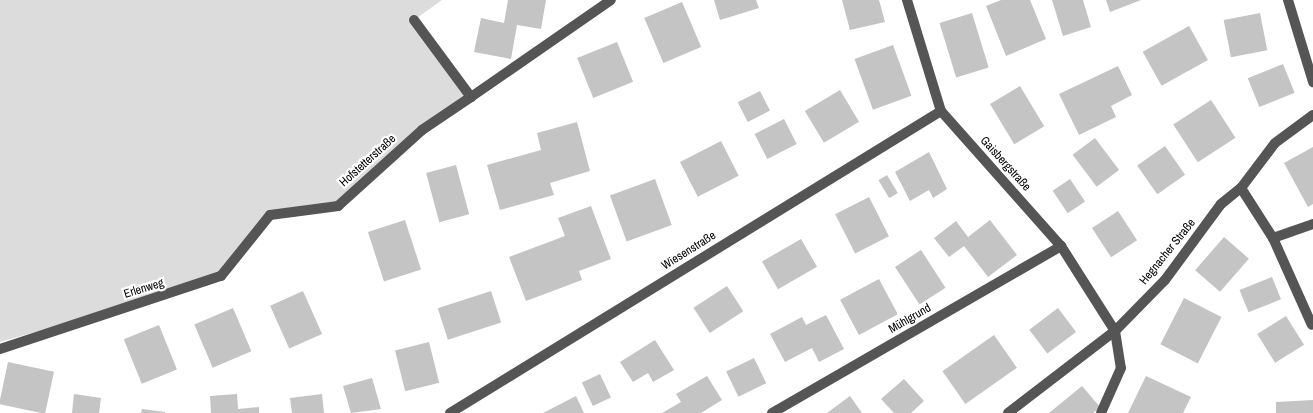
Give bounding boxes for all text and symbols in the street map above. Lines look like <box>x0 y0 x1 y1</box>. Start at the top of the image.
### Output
street label: Hofstetterstraße <box>337 132 399 190</box>
street label: Gaisbergstraße <box>977 134 1033 194</box>
street label: Hegnacher Straße <box>1137 216 1199 288</box>
street label: Wiesenstraße <box>659 229 719 273</box>
street label: Erlenweg <box>122 276 166 302</box>
street label: Mühlgrund <box>886 301 934 337</box>

